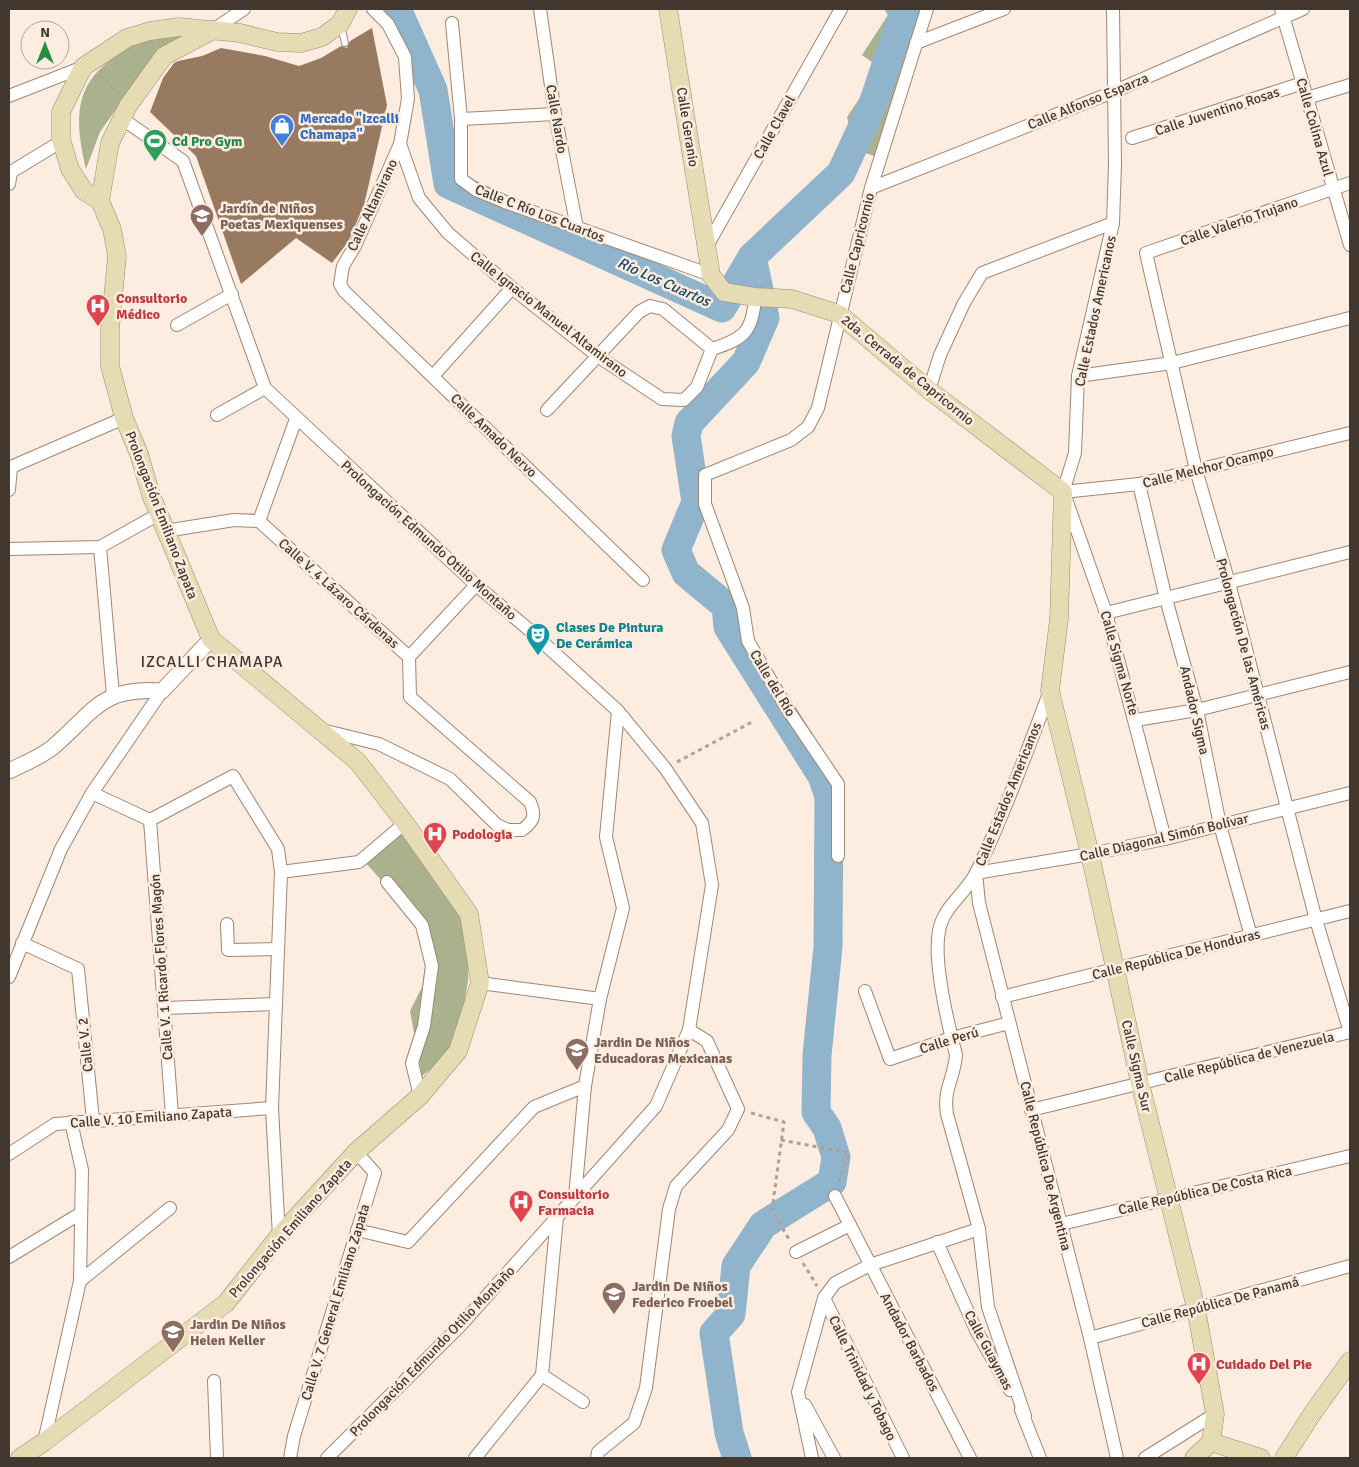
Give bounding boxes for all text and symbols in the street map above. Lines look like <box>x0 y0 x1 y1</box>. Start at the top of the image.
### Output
north arrow <box>20 20 70 70</box>
text: N <box>40 24 50 41</box>
street label: Calle Alfonso Esparza <box>1025 69 1151 134</box>
street label: Calle Colina Azul <box>1292 76 1337 178</box>
street label: Calle Nardo <box>542 83 571 155</box>
street label: Calle Juventino Rosas <box>1153 83 1282 140</box>
street label: Calle Geranio <box>673 86 702 168</box>
street label: Calle Clavel <box>750 92 799 162</box>
place label: Mercado "Izcalli Chamapa" <box>300 110 399 143</box>
shop icon: Mercado "Izcalli Chamapa" <box>269 113 295 147</box>
sports icon: Cd Pro Gym <box>142 128 168 162</box>
place label: Cd Pro Gym <box>172 133 242 150</box>
street label: Calle Altamirano <box>344 156 401 254</box>
street label: Calle C Río Los Cuartos <box>472 181 607 246</box>
street label: Calle Capricornio <box>837 191 878 295</box>
street label: Calle Valerio Trujano <box>1178 193 1300 250</box>
place label: Jardín de Niños Poetas Mexiquenses <box>220 200 343 233</box>
school or university icon: Jardín de Niños Poetas Mexiquenses <box>189 203 215 237</box>
street label: Calle Estados Americanos <box>1071 234 1120 388</box>
street label: Calle Ignacio Manuel Altamirano <box>467 248 631 381</box>
water label: Río Los Cuartos <box>615 254 714 311</box>
place label: Consultorio Médico <box>116 290 187 323</box>
hospital icon: Consultorio Médico <box>85 293 111 327</box>
street label: 2da. Cerrada de Capricornio <box>838 311 978 429</box>
street label: Calle Amado Nervo <box>447 390 540 481</box>
street label: Prolongación Emiliano Zapata <box>122 429 201 602</box>
street label: Calle Melchor Ocampo <box>1141 443 1275 492</box>
street label: Prolongación Edmundo Otilio Montaño <box>337 457 520 624</box>
street label: Calle V. 4 Lázaro Cárdenas <box>275 535 402 652</box>
street label: Prolongación De las Américas <box>1212 556 1275 732</box>
street label: Calle Sigma Norte <box>1096 609 1143 717</box>
place label: Clases De Pintura De Cerámica <box>556 619 664 652</box>
theatre icon: Clases De Pintura De Cerámica <box>525 622 551 656</box>
street label: Calle del Río <box>746 647 799 720</box>
district label: IZCALLI CHAMAPA <box>140 652 284 672</box>
street label: Andador Sigma <box>1176 664 1213 756</box>
street label: Calle Estados Americanos <box>972 720 1045 869</box>
street label: Calle Diagonal Simón Bolívar <box>1078 810 1251 865</box>
hospital icon: Podologia <box>422 821 448 855</box>
place label: Podologia <box>452 826 513 843</box>
street label: Calle V. 1 Ricardo Flores Magón <box>147 873 176 1061</box>
street label: Calle República De Honduras <box>1090 925 1262 984</box>
street label: Calle V. 2 <box>74 1017 97 1073</box>
street label: Calle Sigma Sur <box>1118 1018 1156 1115</box>
street label: Calle Perú <box>918 1023 981 1058</box>
street label: Calle República de Venezuela <box>1162 1028 1336 1087</box>
place label: Jardin De Niños Educadoras Mexicanas <box>594 1034 732 1067</box>
school or university icon: Jardin De Niños Educadoras Mexicanas <box>564 1037 590 1071</box>
street label: Calle República De Argentina <box>1016 1080 1075 1253</box>
street label: Calle V. 10 Emiliano Zapata <box>70 1103 233 1132</box>
street label: Prolongación Emiliano Zapata <box>225 1155 355 1301</box>
street label: Calle República De Costa Rica <box>1117 1162 1294 1219</box>
place label: Consultorio Farmacia <box>538 1186 609 1219</box>
hospital icon: Consultorio Farmacia <box>508 1189 534 1223</box>
street label: Calle V. 7 General Emiliano Zapata <box>297 1202 374 1402</box>
street label: Prolongación Edmundo Otilio Montaño <box>346 1263 519 1440</box>
street label: Calle República De Panamá <box>1139 1273 1301 1332</box>
place label: Jardin De Niños Federico Froebel <box>632 1278 734 1311</box>
school or university icon: Jardin De Niños Federico Froebel <box>601 1281 627 1315</box>
street label: Andador Barbados <box>876 1290 943 1395</box>
street label: Calle Guaymas <box>960 1307 1017 1393</box>
street label: Calle Trinidad y Tobago <box>825 1313 900 1444</box>
place label: Jardin De Niños Helen Keller <box>190 1316 286 1349</box>
school or university icon: Jardin De Niños Helen Keller <box>160 1319 186 1353</box>
hospital icon: Cuidado Del Pie <box>1186 1351 1212 1385</box>
place label: Cuidado Del Pie <box>1216 1356 1312 1373</box>

